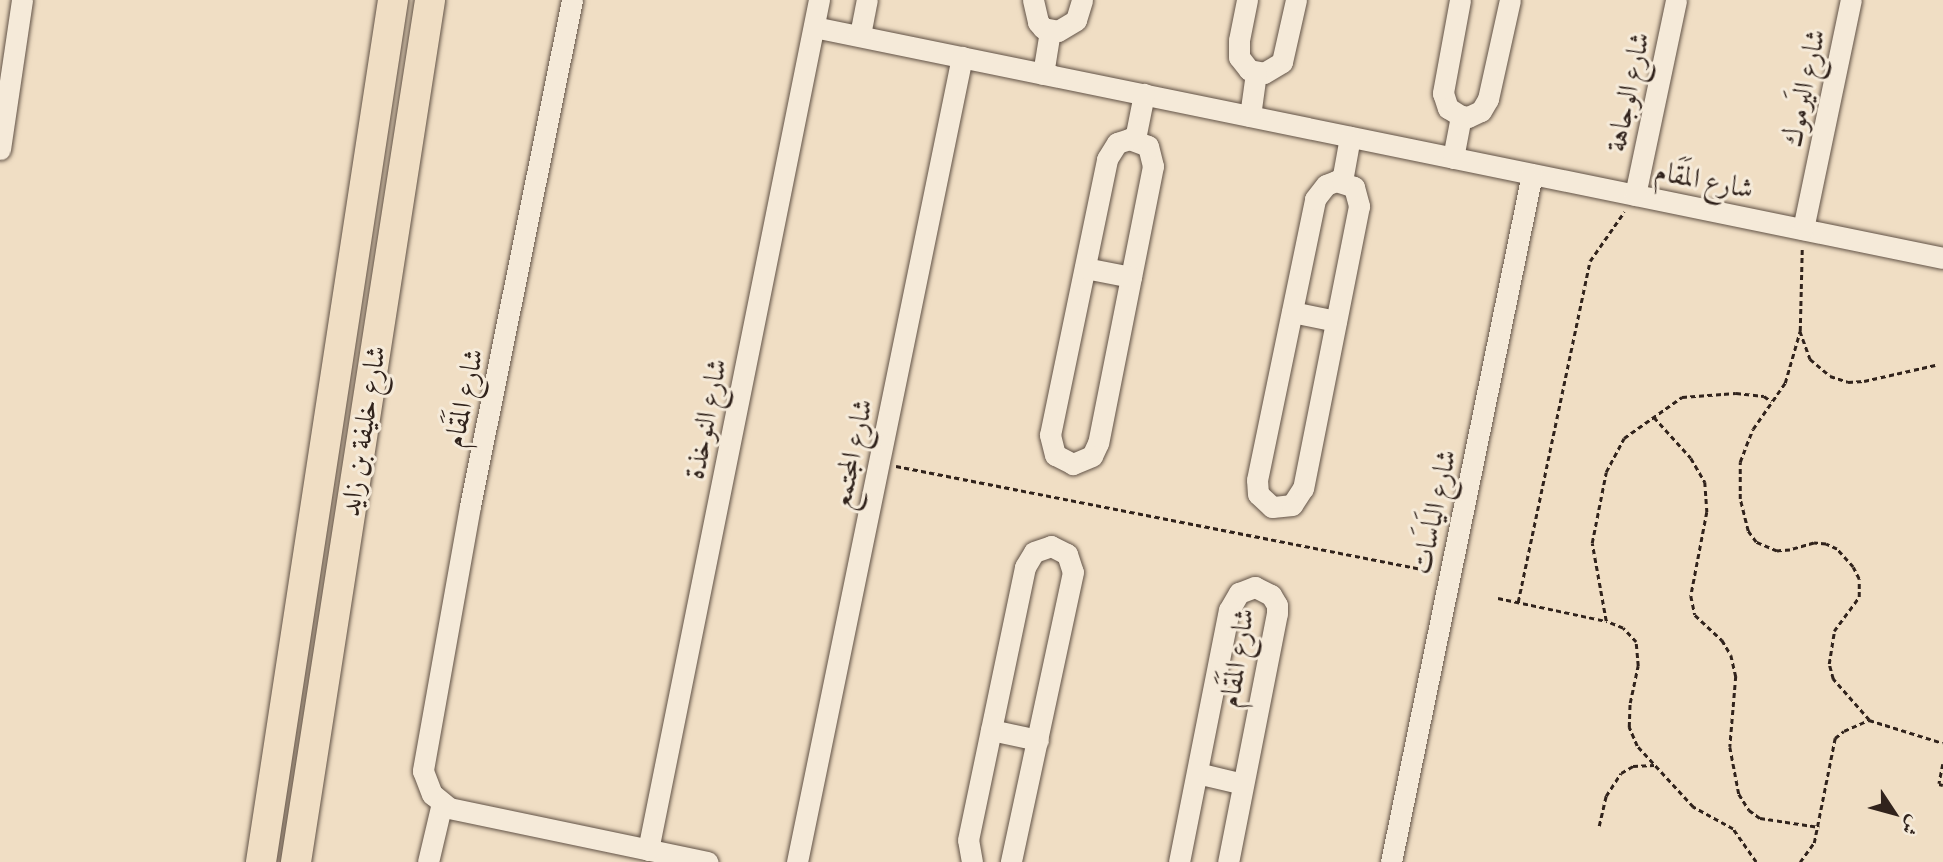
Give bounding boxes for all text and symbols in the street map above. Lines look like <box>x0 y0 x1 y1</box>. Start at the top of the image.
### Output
street label: شارع اليَرموك <box>1775 26 1833 150</box>
street label: شارع الوجاهة <box>1599 29 1657 155</box>
street label: شارع المَقَام <box>1652 154 1756 206</box>
street label: شارع خليفة بن زايد <box>333 343 393 519</box>
street label: شارع المَقَام <box>437 346 491 450</box>
street label: شارع النوخذة <box>678 356 734 482</box>
street label: شارع المجتمع <box>824 396 880 512</box>
street label: شارع اليَاسَات <box>1404 447 1464 577</box>
street label: شارع المَقَام <box>1213 606 1261 710</box>
north arrow <box>1859 778 1929 848</box>
text: ش <box>1895 810 1927 841</box>

